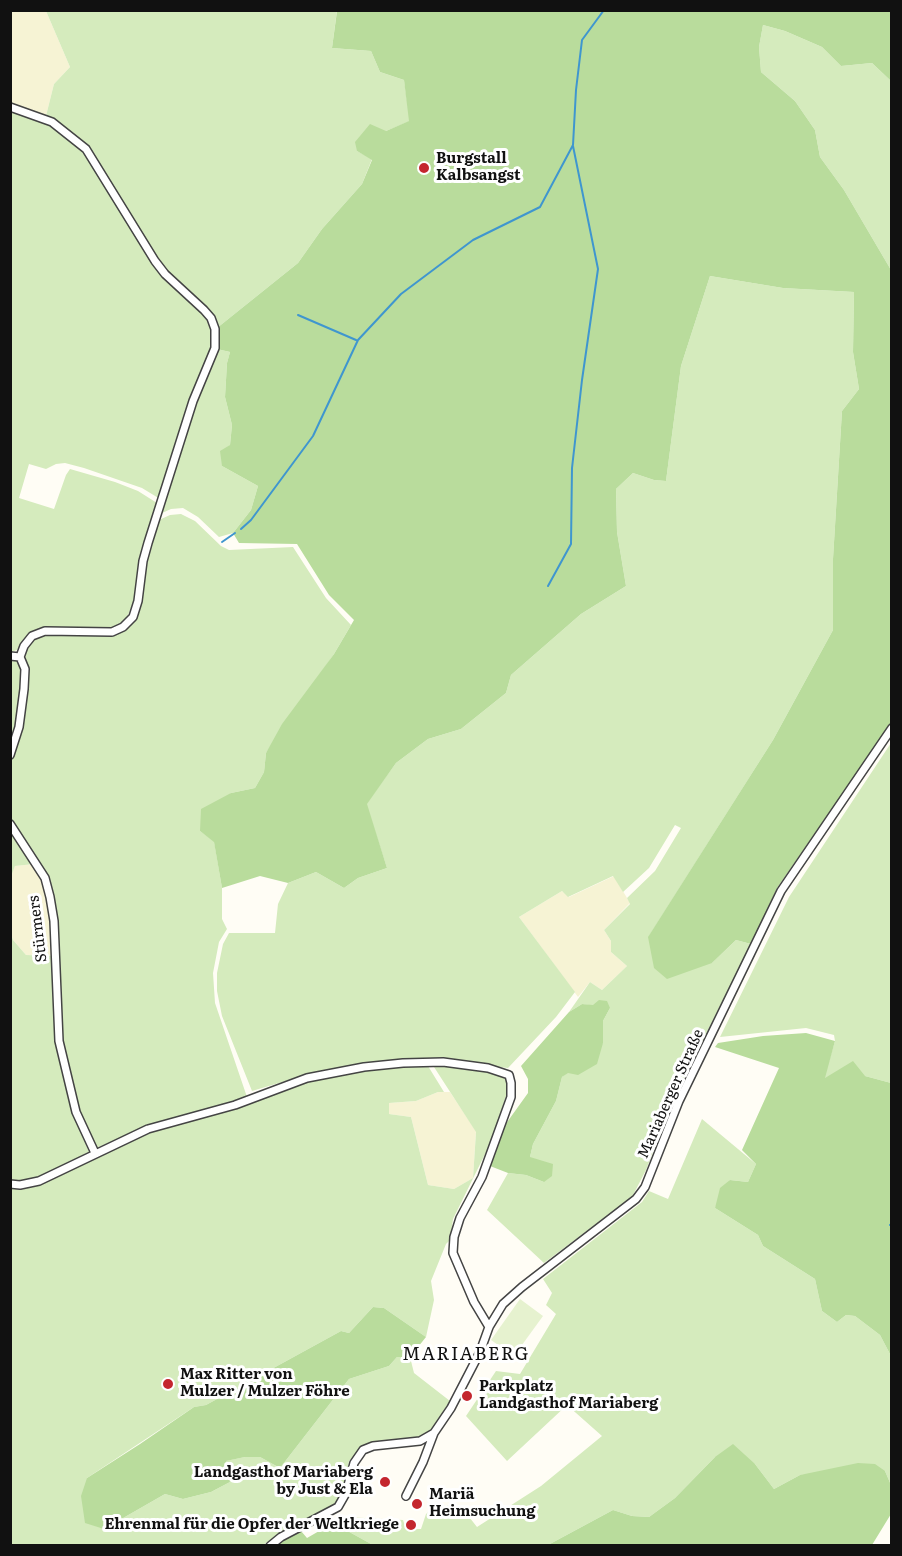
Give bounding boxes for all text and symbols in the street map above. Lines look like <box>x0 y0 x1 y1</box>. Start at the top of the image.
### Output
place label: Burgstall Kalbsangst <box>436 150 521 185</box>
marker: Burgstall Kalbsangst <box>417 161 431 175</box>
street label: Stürmers <box>25 895 51 963</box>
street label: Mariaberger Straße <box>634 1027 708 1161</box>
district label: MARIABERG <box>402 1344 530 1366</box>
place label: Max Ritter von Mulzer / Mulzer Föhre <box>180 1366 350 1401</box>
marker: Max Ritter von Mulzer / Mulzer Föhre <box>161 1377 175 1391</box>
place label: Parkplatz Landgasthof Mariaberg <box>479 1378 658 1413</box>
marker: Parkplatz Landgasthof Mariaberg <box>460 1389 474 1403</box>
place label: Landgasthof Mariaberg by Just & Ela <box>194 1464 373 1499</box>
marker: Landgasthof Mariaberg by Just & Ela <box>378 1475 392 1489</box>
place label: Mariä Heimsuchung <box>429 1486 536 1521</box>
marker: Mariä Heimsuchung <box>410 1497 424 1511</box>
place label: Ehrenmal für die Opfer der Weltkriege <box>104 1516 399 1534</box>
marker: Ehrenmal für die Opfer der Weltkriege <box>404 1518 418 1532</box>

